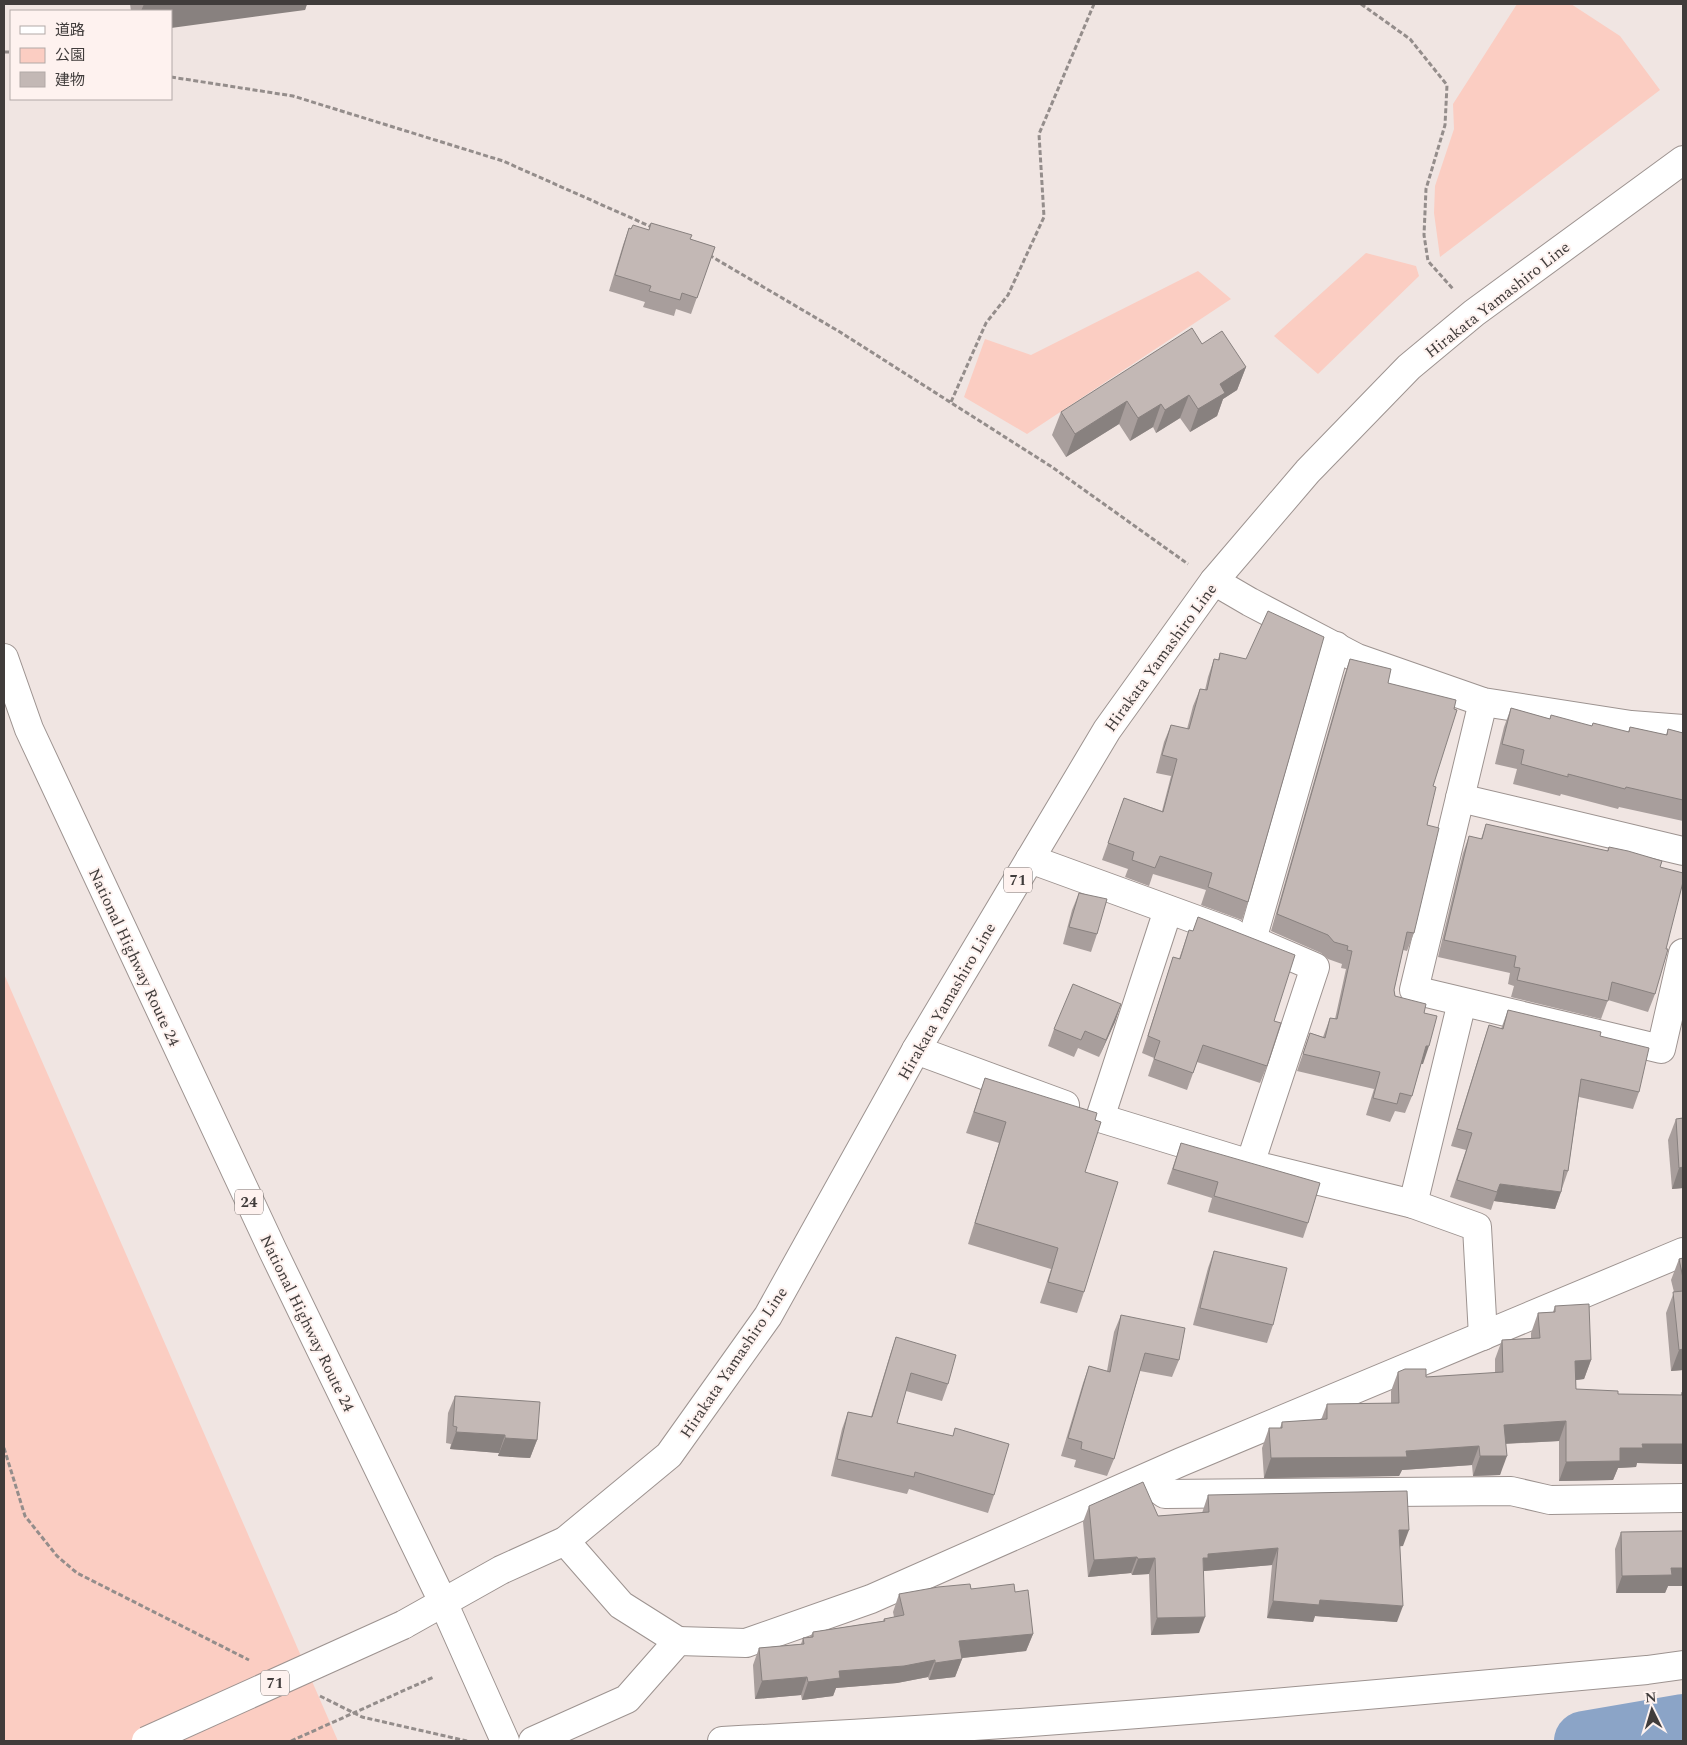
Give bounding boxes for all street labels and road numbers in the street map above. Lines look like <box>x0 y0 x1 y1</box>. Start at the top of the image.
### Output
street label: Hirakata Yamashiro Line <box>1420 235 1575 364</box>
street label: Hirakata Yamashiro Line <box>1099 578 1223 737</box>
street label: National Highway Route 24 <box>82 864 186 1051</box>
road number: 71 <box>1004 868 1032 892</box>
street label: Hirakata Yamashiro Line <box>892 918 1002 1085</box>
road number: 24 <box>235 1190 263 1214</box>
street label: National Highway Route 24 <box>254 1231 360 1416</box>
street label: Hirakata Yamashiro Line <box>674 1282 794 1443</box>
road number: 71 <box>261 1670 289 1696</box>

